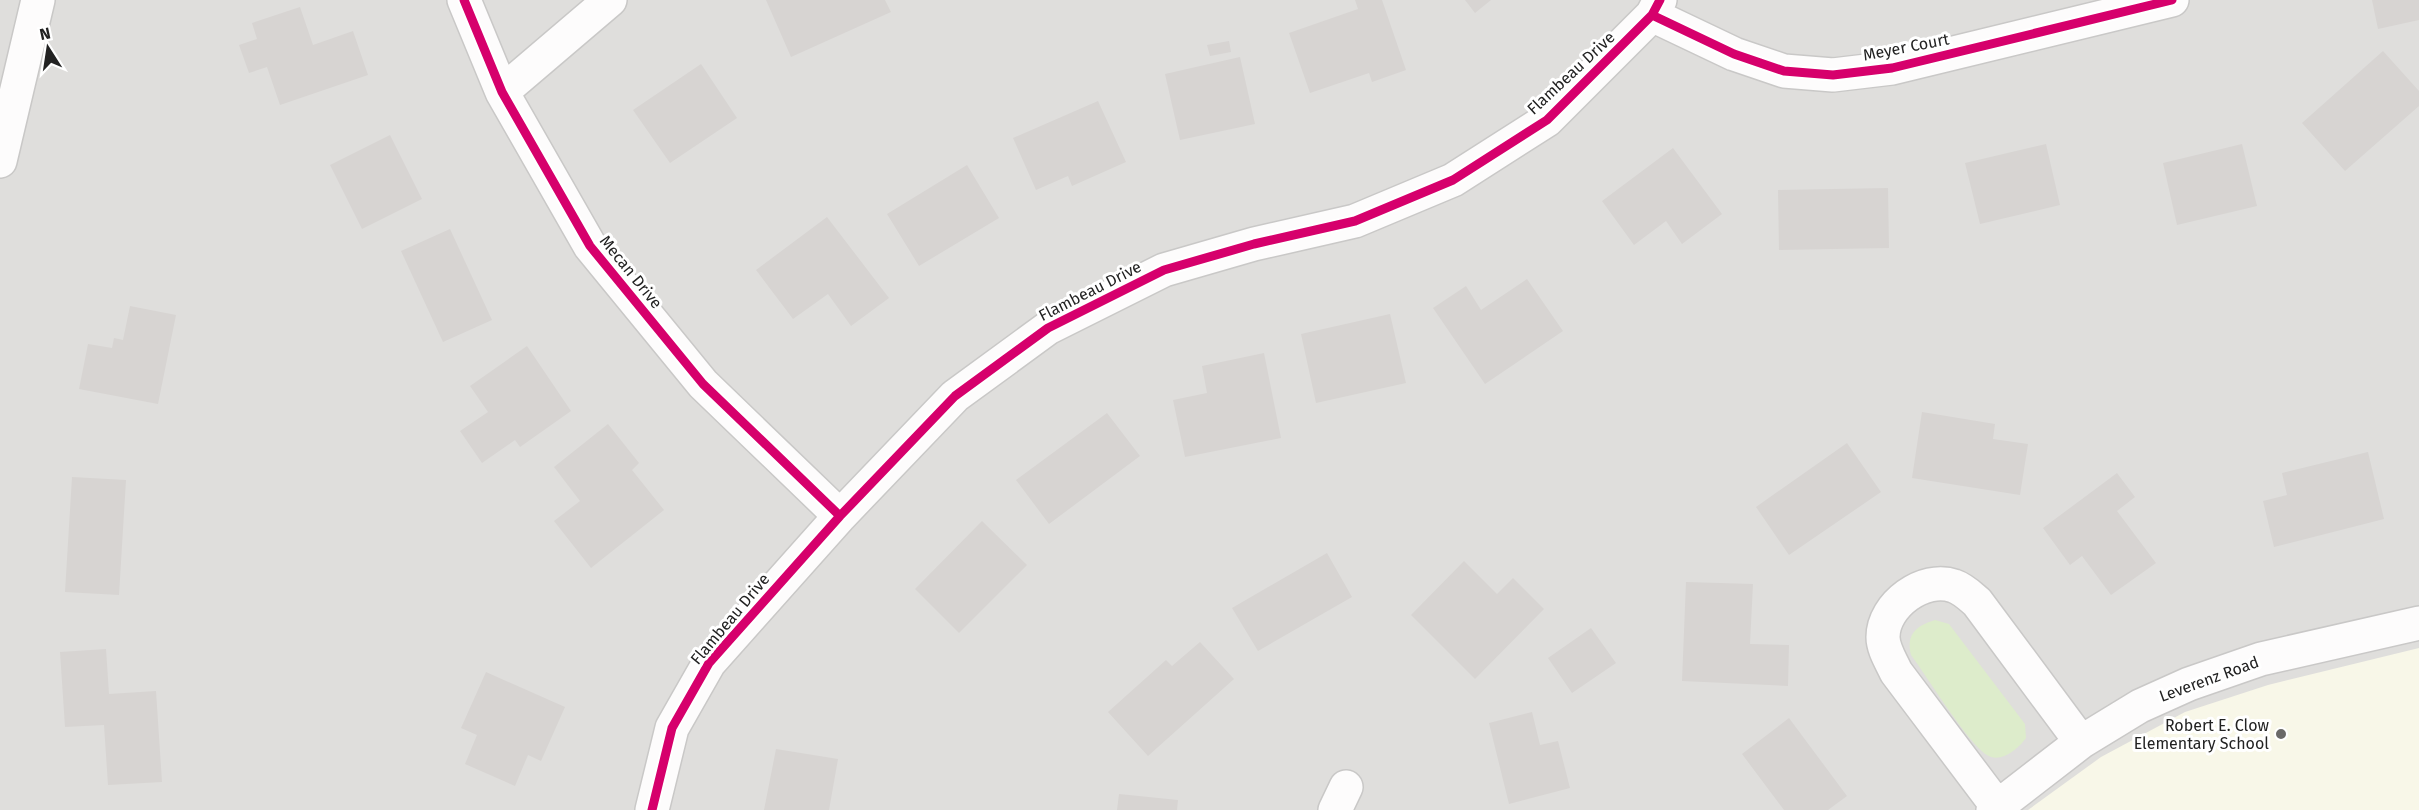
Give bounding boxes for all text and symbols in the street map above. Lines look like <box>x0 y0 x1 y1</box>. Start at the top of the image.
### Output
north arrow <box>18 18 78 78</box>
text: N <box>38 23 52 44</box>
street label: Flambeau Drive <box>1523 28 1619 118</box>
street label: Meyer Court <box>1861 29 1951 65</box>
street label: Mecan Drive <box>596 232 666 312</box>
street label: Flambeau Drive <box>1036 257 1144 325</box>
street label: Flambeau Drive <box>687 570 773 668</box>
street label: Leverenz Road <box>2157 652 2261 706</box>
place label: Robert E. Clow Elementary School <box>2134 716 2270 753</box>
marker: Robert E. Clow Elementary School <box>2274 727 2288 741</box>

